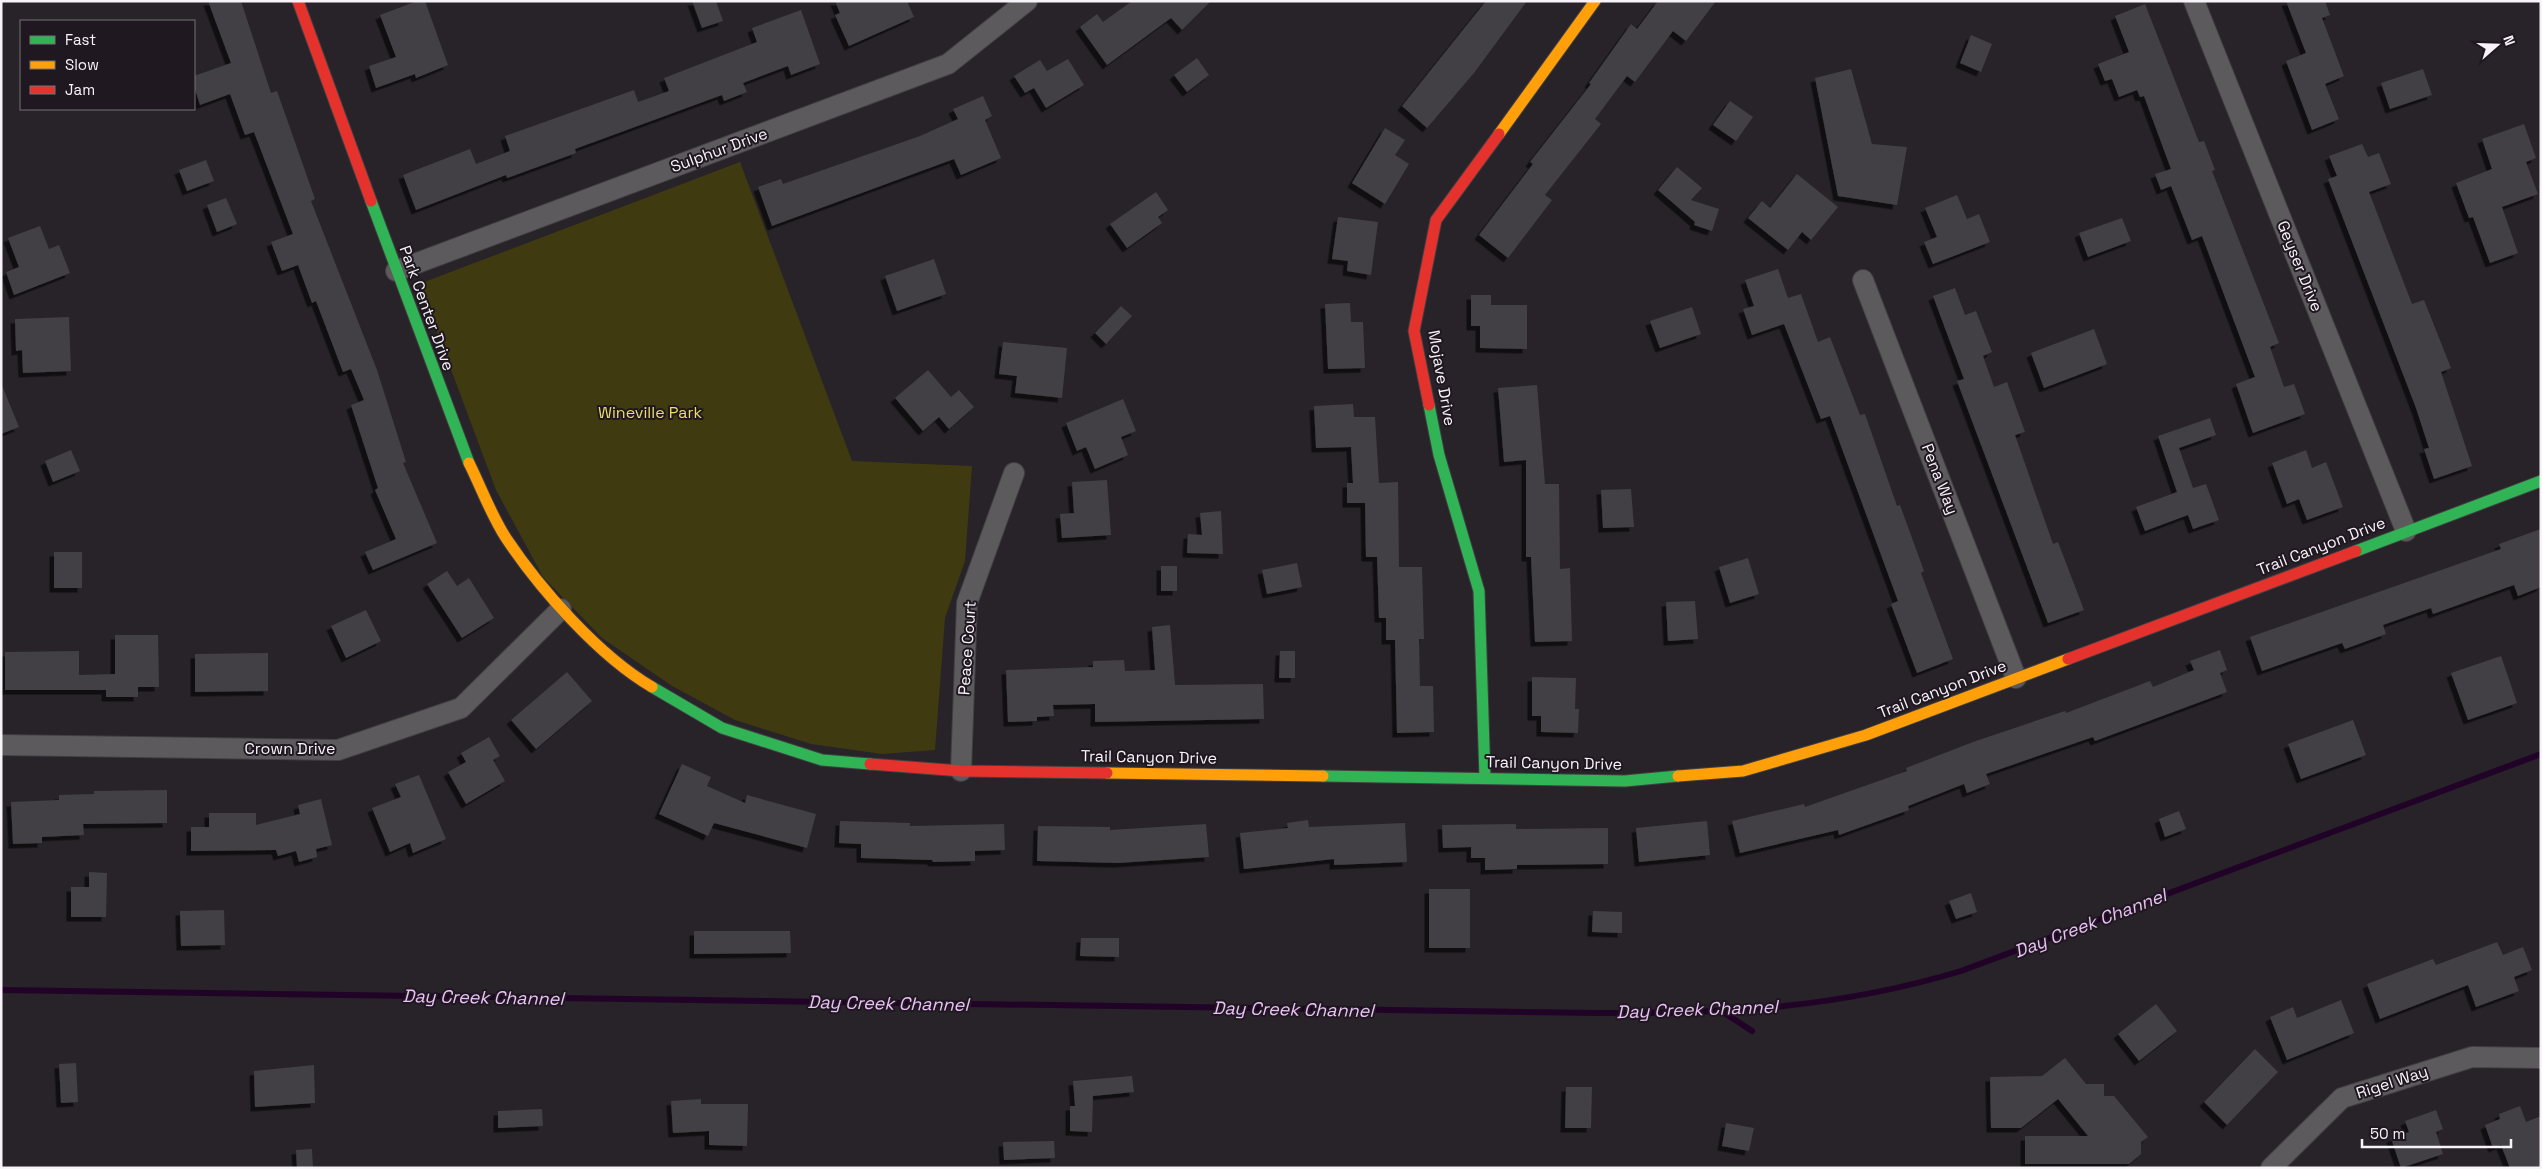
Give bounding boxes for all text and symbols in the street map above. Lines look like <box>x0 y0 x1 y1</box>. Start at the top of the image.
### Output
legend <box>20 20 195 110</box>
north arrow <box>2472 20 2522 70</box>
text: Fast <box>65 30 96 49</box>
text: N <box>2499 33 2519 48</box>
text: Slow <box>65 55 99 74</box>
text: Jam <box>65 80 95 99</box>
street label: Sulphur Drive <box>668 123 770 177</box>
street label: Geyser Drive <box>2272 217 2328 315</box>
street label: Park Center Drive <box>395 243 459 373</box>
street label: Mojave Drive <box>1423 329 1461 427</box>
park label: Wineville Park <box>598 402 702 423</box>
street label: Pena Way <box>1917 440 1963 518</box>
street label: Trail Canyon Drive <box>2254 512 2388 580</box>
street label: Peace Court <box>953 600 981 696</box>
street label: Trail Canyon Drive <box>1875 655 2009 723</box>
street label: Crown Drive <box>245 738 335 759</box>
street label: Trail Canyon Drive <box>1081 745 1217 769</box>
street label: Trail Canyon Drive <box>1486 751 1622 775</box>
water label: Day Creek Channel <box>2011 882 2172 963</box>
water label: Day Creek Channel <box>402 984 566 1010</box>
water label: Day Creek Channel <box>807 990 971 1016</box>
water label: Day Creek Channel <box>1616 995 1781 1023</box>
water label: Day Creek Channel <box>1212 996 1376 1022</box>
street label: Rigel Way <box>2353 1061 2431 1103</box>
scale bar <box>2362 1116 2511 1148</box>
text: 50 m <box>2370 1124 2405 1143</box>

